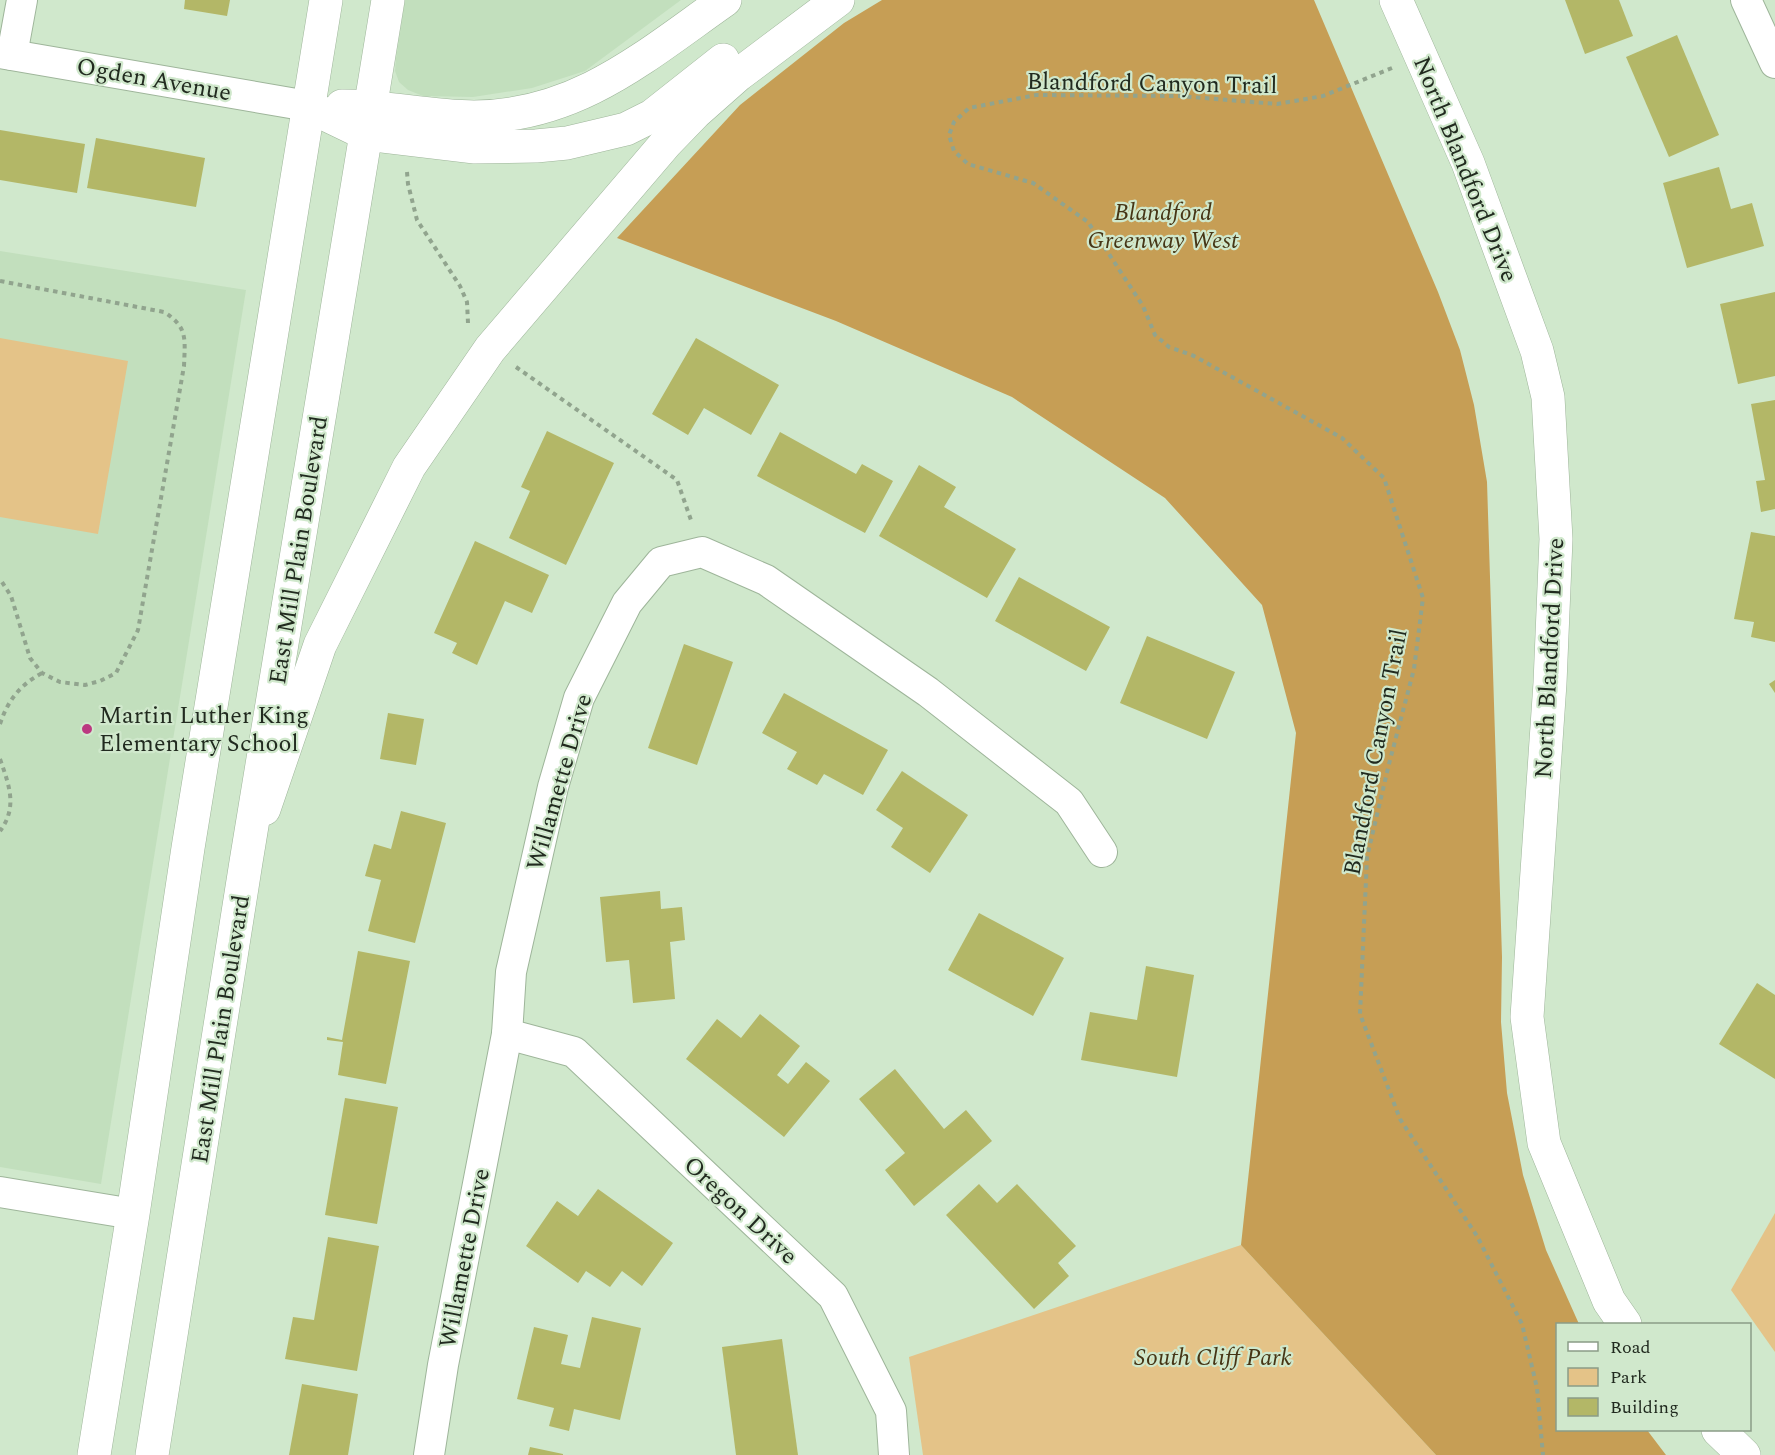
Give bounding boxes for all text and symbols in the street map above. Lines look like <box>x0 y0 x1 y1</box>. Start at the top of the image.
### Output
street label: Ogden Avenue <box>74 49 234 111</box>
street label: North Blandford Drive <box>1403 51 1527 288</box>
street label: Blandford Canyon Trail <box>1026 64 1278 104</box>
park label: Blandford Greenway West <box>1088 195 1239 259</box>
street label: East Mill Plain Boulevard <box>260 413 338 687</box>
street label: North Blandford Drive <box>1526 537 1574 779</box>
street label: Blandford Canyon Trail <box>1334 626 1418 879</box>
street label: Willamette Drive <box>518 690 602 875</box>
place label: Martin Luther King Elementary School <box>99 698 309 762</box>
marker: Martin Luther King Elementary School <box>80 722 94 736</box>
street label: East Mill Plain Boulevard <box>182 892 260 1166</box>
street label: Oregon Drive <box>675 1148 806 1273</box>
street label: Willamette Drive <box>430 1165 500 1351</box>
legend <box>1556 1323 1751 1431</box>
text: Road <box>1610 1334 1651 1361</box>
park label: South Cliff Park <box>1134 1340 1292 1376</box>
text: Park <box>1610 1364 1647 1391</box>
text: Building <box>1610 1394 1679 1421</box>

